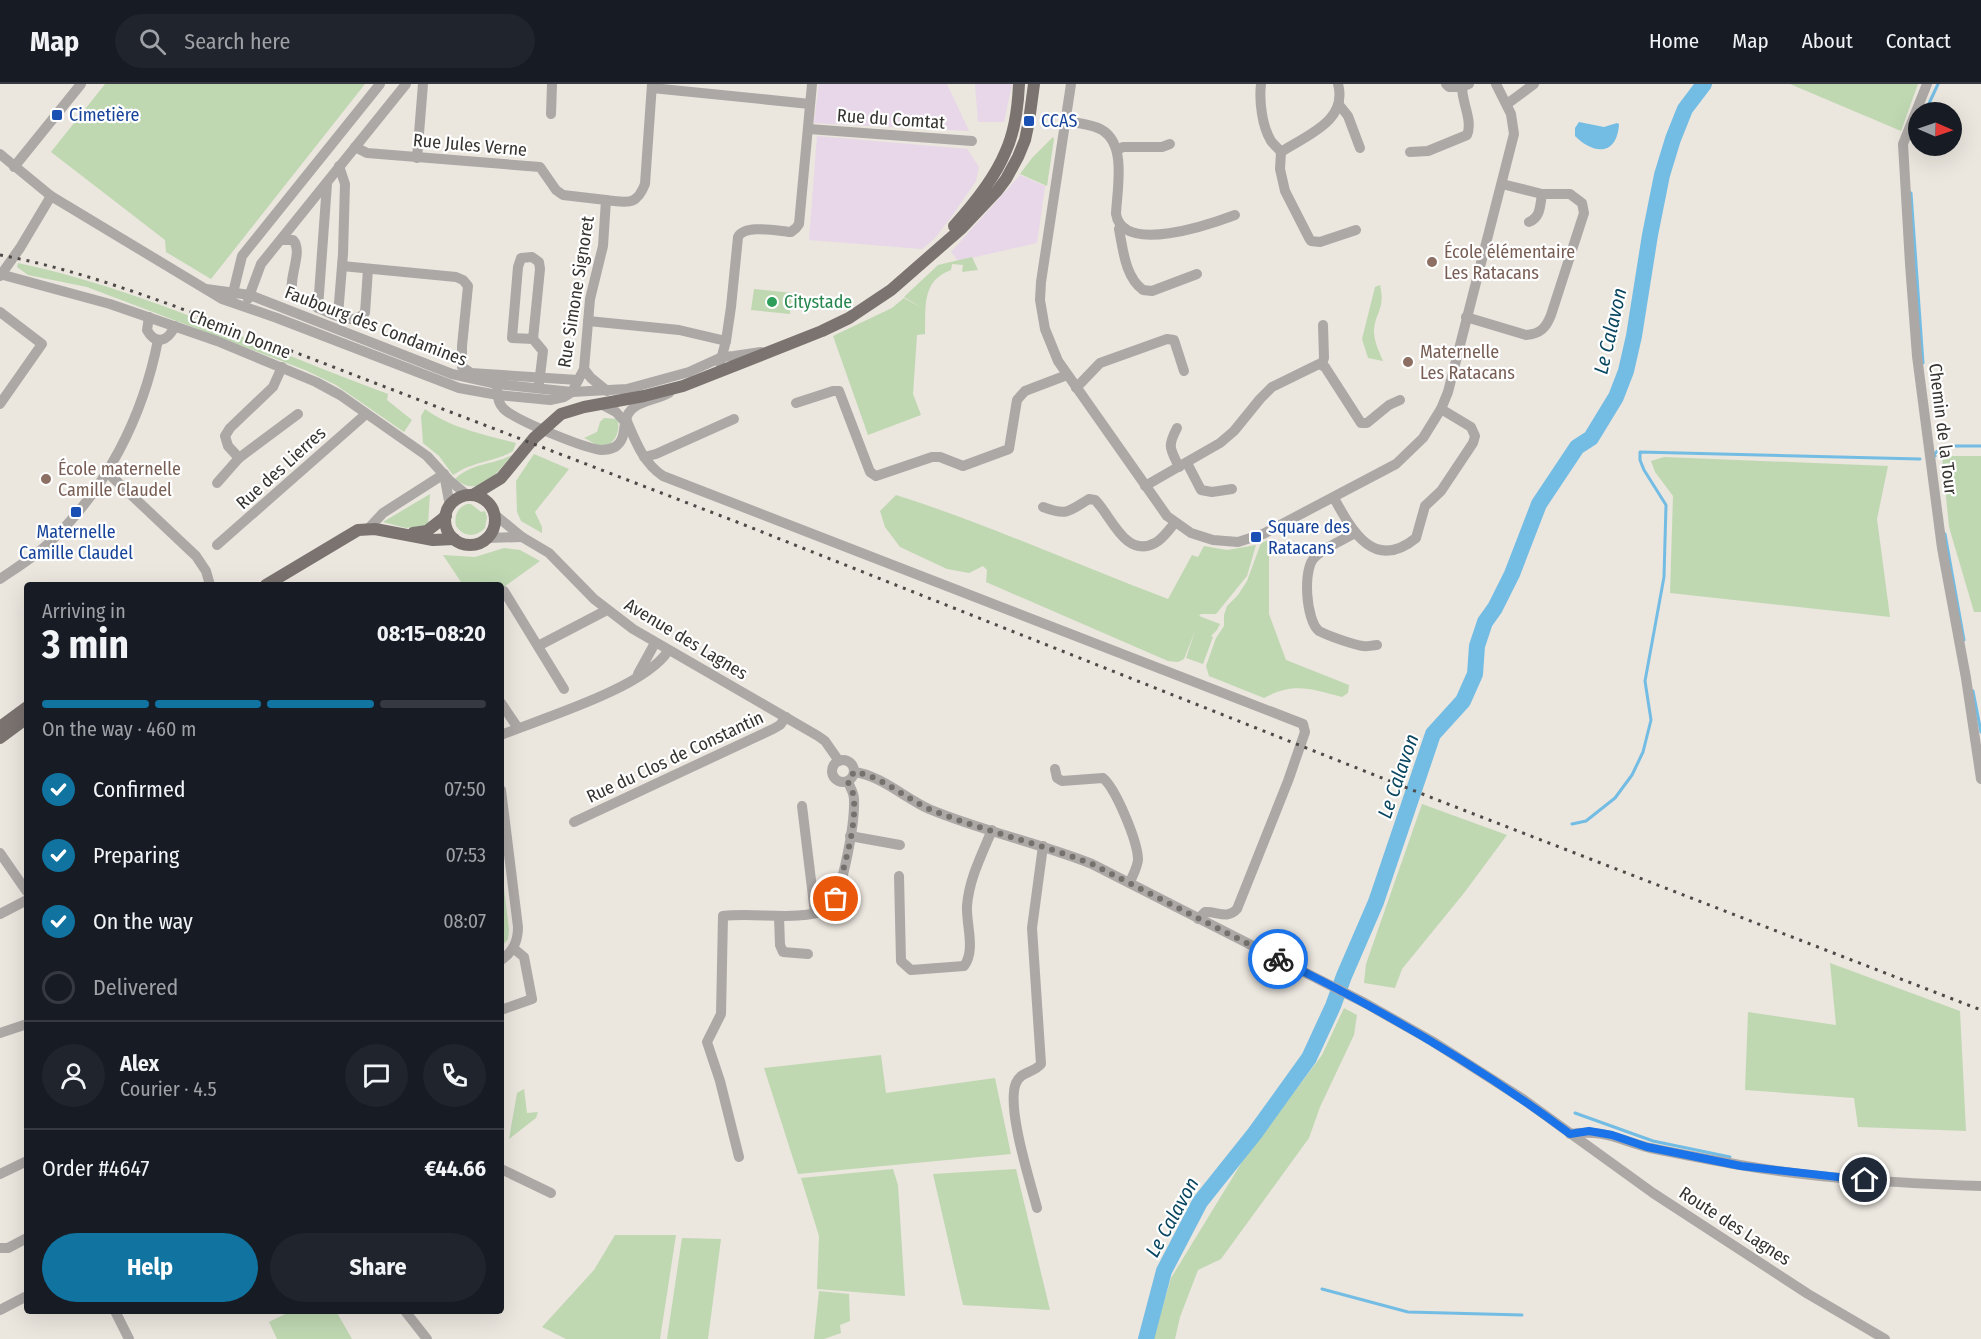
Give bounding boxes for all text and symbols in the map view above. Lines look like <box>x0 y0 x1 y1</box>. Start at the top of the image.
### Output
search box <box>115 14 535 68</box>
text: Map <box>30 25 79 58</box>
icon: search <box>136 25 169 58</box>
text: Search here <box>184 28 290 55</box>
text: Home <box>1649 28 1699 54</box>
text: Map <box>1732 28 1769 54</box>
text: About <box>1802 28 1853 54</box>
text: Contact <box>1886 28 1951 54</box>
north arrow <box>1908 102 1962 156</box>
map controls <box>1908 102 1962 156</box>
place label: Cimetière <box>69 104 140 126</box>
street label: Rue du Comtat <box>836 104 946 134</box>
marker: Cimetière <box>50 108 64 122</box>
place label: CCAS <box>1041 110 1077 132</box>
marker: CCAS <box>1022 114 1036 128</box>
street label: Rue Jules Verne <box>412 129 528 161</box>
street label: Rue Simone Signoret <box>553 215 599 369</box>
place label: École élémentaire Les Ratacans <box>1444 240 1575 284</box>
marker: École élémentaire Les Ratacans <box>1425 255 1439 269</box>
street label: Faubourg des Condamines <box>282 281 470 371</box>
water label: Le Calavon <box>1588 286 1632 376</box>
place label: Citystade <box>784 291 852 313</box>
marker: Citystade <box>765 295 779 309</box>
street label: Chemin Donne <box>186 305 294 364</box>
place label: Maternelle Les Ratacans <box>1420 341 1515 384</box>
marker: Maternelle Les Ratacans <box>1401 355 1415 369</box>
street label: Chemin de la Tour <box>1924 362 1962 497</box>
street label: Rue des Lierres <box>232 422 331 514</box>
place label: École maternelle Camille Claudel <box>58 457 181 501</box>
marker: École maternelle Camille Claudel <box>39 472 53 486</box>
marker: Maternelle Camille Claudel <box>69 505 83 519</box>
place label: Square des Ratacans <box>1268 516 1350 559</box>
place label: Maternelle Camille Claudel <box>19 521 133 564</box>
marker: Square des Ratacans <box>1249 530 1263 544</box>
street label: Avenue des Lagnes <box>620 594 752 685</box>
text: Arriving in <box>42 599 126 623</box>
text: 08:15–08:20 <box>377 620 486 647</box>
text: 3 min <box>42 622 129 668</box>
street label: Rue du Clos de Constantin <box>583 706 767 808</box>
text: On the way · 460 m <box>42 717 196 741</box>
water label: Le Calavon <box>1372 731 1424 821</box>
icon: check <box>42 773 75 806</box>
text: Confirmed <box>93 776 186 803</box>
text: 07:50 <box>444 777 486 801</box>
icon: check <box>42 839 75 872</box>
text: Preparing <box>93 842 179 869</box>
text: 07:53 <box>445 843 486 867</box>
pin <box>810 873 861 924</box>
icon: bag <box>819 882 852 915</box>
icon: check <box>42 905 75 938</box>
text: On the way <box>93 908 193 935</box>
text: 08:07 <box>443 909 486 933</box>
courier <box>1248 929 1308 989</box>
icon: bike <box>1262 943 1295 976</box>
text: Delivered <box>93 974 178 1001</box>
button: person <box>42 1044 105 1107</box>
button: chat <box>345 1044 408 1107</box>
button: phone <box>423 1044 486 1107</box>
text: Alex <box>120 1050 159 1077</box>
text: Courier · 4.5 <box>120 1077 217 1101</box>
pin <box>1839 1154 1890 1205</box>
text: Order #4647 <box>42 1155 149 1182</box>
text: €44.66 <box>424 1155 486 1182</box>
icon: home <box>1848 1163 1881 1196</box>
water label: Le Calavon <box>1140 1173 1204 1261</box>
street label: Route des Lagnes <box>1675 1182 1795 1270</box>
button: Help <box>42 1233 258 1302</box>
button: Share <box>270 1233 486 1302</box>

